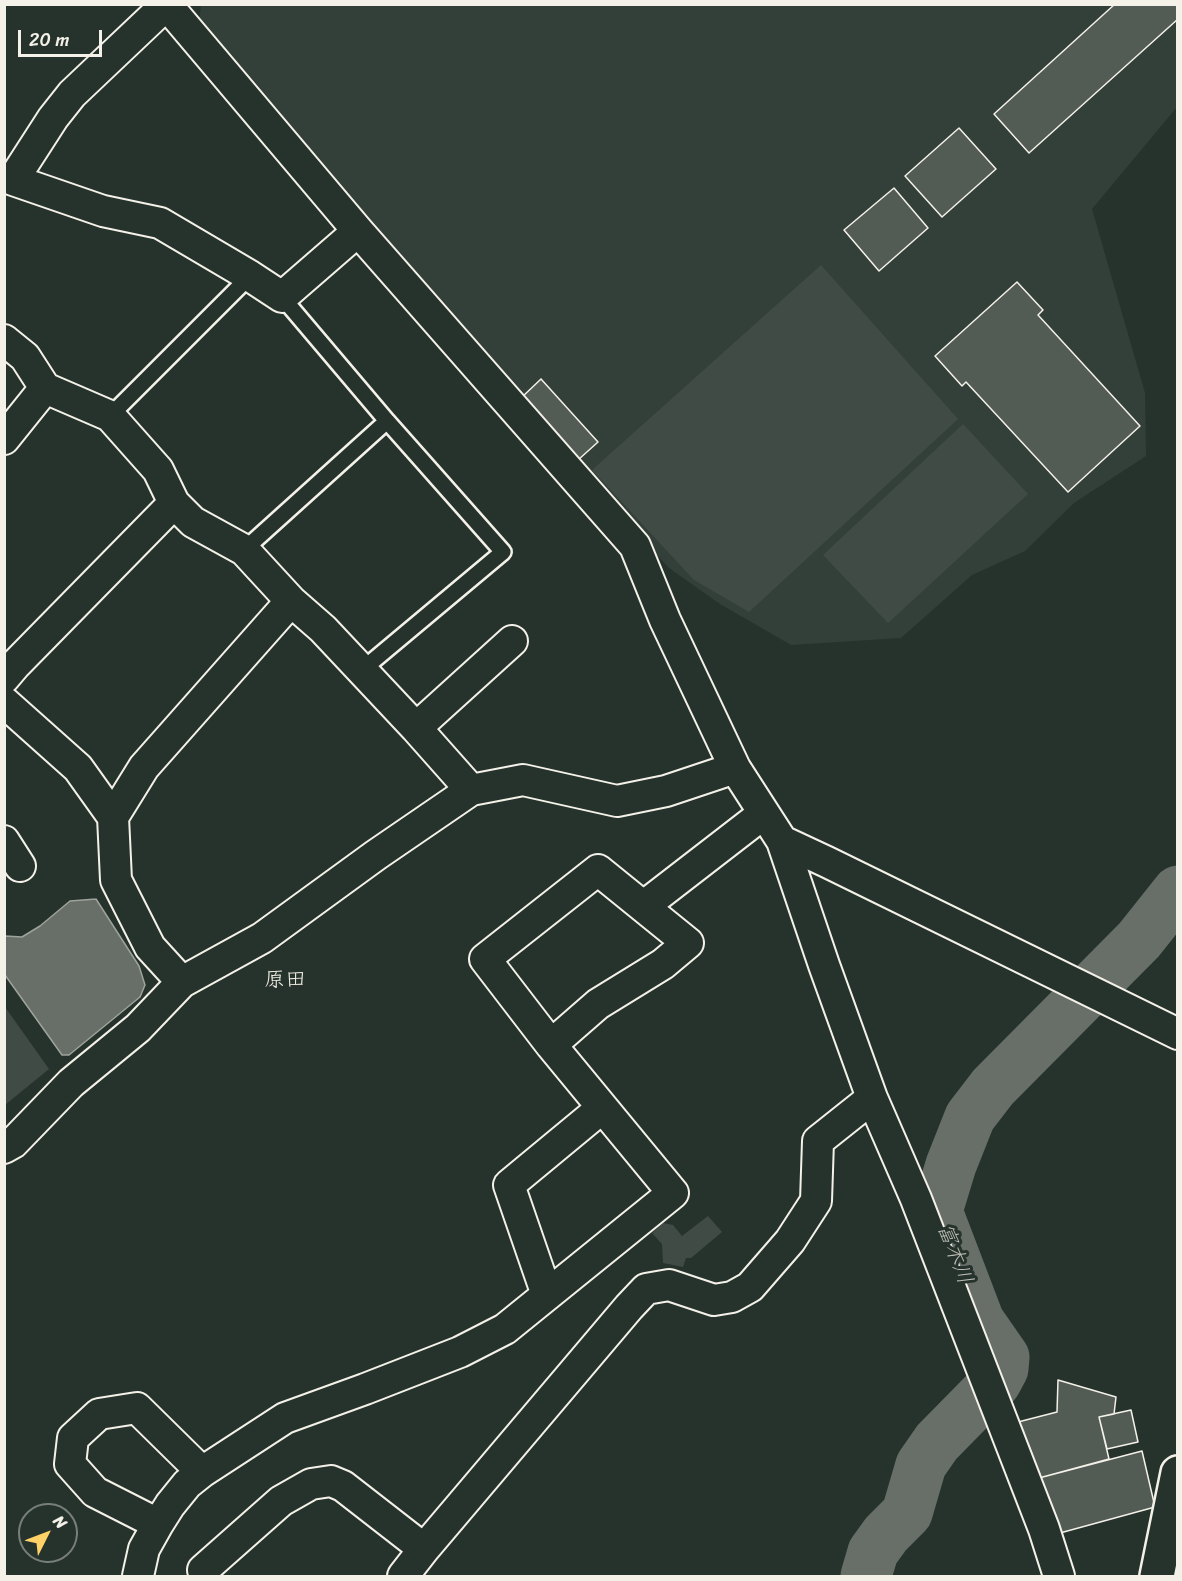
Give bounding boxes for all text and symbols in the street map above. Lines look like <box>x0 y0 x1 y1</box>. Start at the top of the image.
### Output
scale bar <box>21 18 105 56</box>
text: 20 m <box>29 24 69 56</box>
district label: 原田 <box>264 968 306 994</box>
water label: 富木川 <box>931 1220 977 1288</box>
north arrow <box>18 1503 78 1563</box>
text: N <box>46 1508 75 1536</box>

